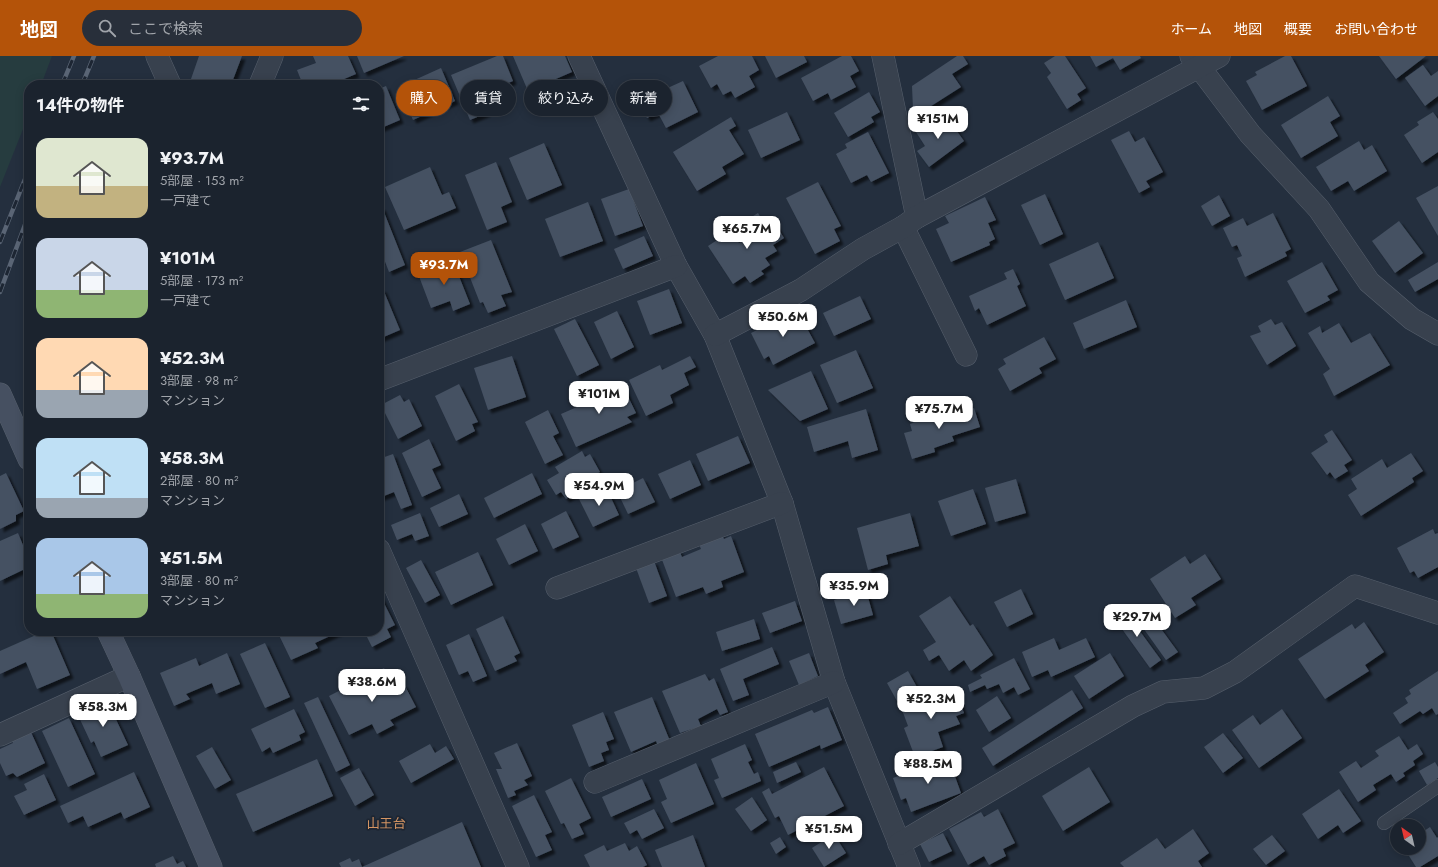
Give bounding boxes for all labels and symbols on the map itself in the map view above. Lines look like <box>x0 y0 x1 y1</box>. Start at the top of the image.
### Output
pin: ¥151M <box>910 106 966 140</box>
pin: ¥65.7M <box>714 216 780 250</box>
pin: ¥93.7M <box>411 252 477 286</box>
pin: ¥50.6M <box>750 304 816 338</box>
pin: ¥101M <box>571 381 627 415</box>
pin: ¥75.7M <box>906 396 972 430</box>
pin: ¥54.9M <box>566 473 632 507</box>
pin: ¥35.9M <box>821 573 887 607</box>
pin: ¥29.7M <box>1104 604 1170 638</box>
pin: ¥38.6M <box>339 669 405 703</box>
pin: ¥52.3M <box>898 686 964 720</box>
pin: ¥58.3M <box>70 694 136 728</box>
pin: ¥88.5M <box>895 751 961 785</box>
district label: 山王台 <box>366 814 406 833</box>
pin: ¥51.5M <box>796 816 862 850</box>
north arrow <box>1390 819 1426 855</box>

